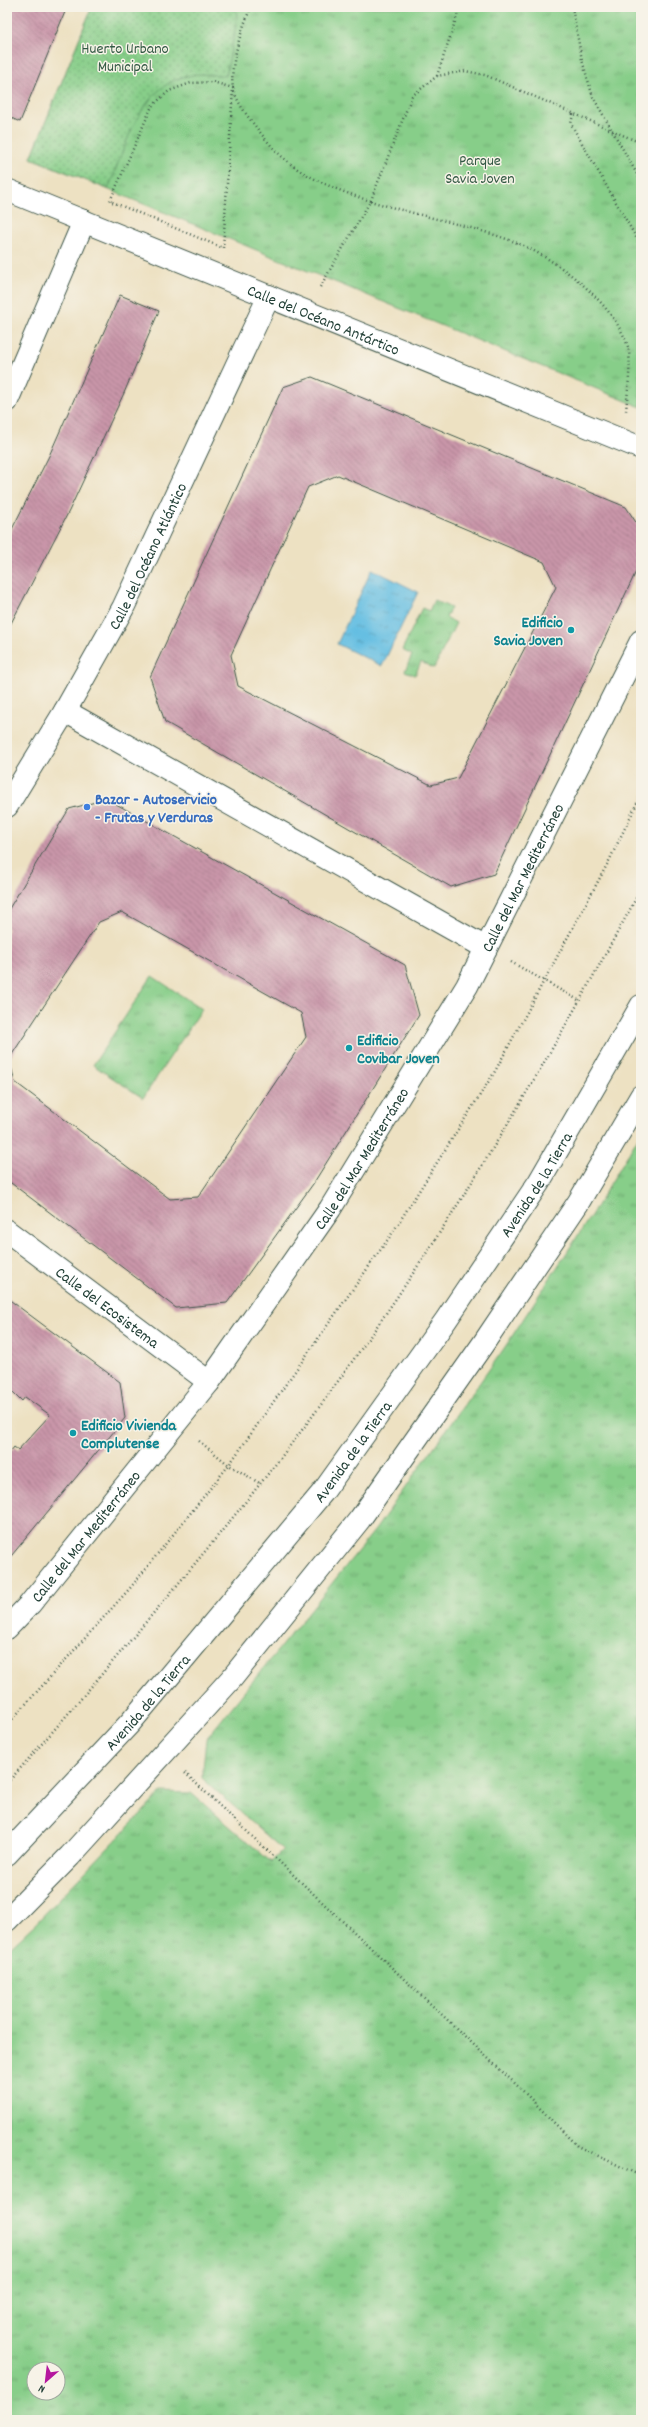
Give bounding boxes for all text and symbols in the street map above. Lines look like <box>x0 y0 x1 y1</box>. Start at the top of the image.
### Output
park label: Huerto Urbano Municipal <box>81 38 169 79</box>
park label: Parque Savia Joven <box>445 150 515 191</box>
street label: Calle del Océano Antártico <box>243 280 402 362</box>
street label: Calle del Océano Atlántico <box>104 480 194 635</box>
place label: Edificio Savia Joven <box>494 612 563 653</box>
marker: Edificio Savia Joven <box>566 625 576 635</box>
place label: Bazar - Autoservicio - Frutas y Verduras <box>95 789 217 830</box>
street label: Calle del Mar Mediterráneo <box>477 800 571 957</box>
marker: Bazar - Autoservicio - Frutas y Verduras <box>82 802 92 812</box>
place label: Edificio Covibar Joven <box>357 1030 440 1071</box>
marker: Edificio Covibar Joven <box>344 1043 354 1053</box>
street label: Calle del Mar Mediterráneo <box>310 1084 416 1235</box>
street label: Avenida de la Tierra <box>496 1128 580 1243</box>
street label: Calle del Ecosistema <box>50 1262 164 1355</box>
street label: Avenida de la Tierra <box>310 1396 399 1509</box>
place label: Edificio Vivienda Complutense <box>81 1415 177 1456</box>
marker: Edificio Vivienda Complutense <box>68 1428 78 1438</box>
street label: Calle del Mar Mediterráneo <box>27 1466 147 1608</box>
street label: Avenida de la Tierra <box>101 1650 197 1757</box>
north arrow <box>26 2361 66 2401</box>
text: N <box>36 2379 48 2396</box>

